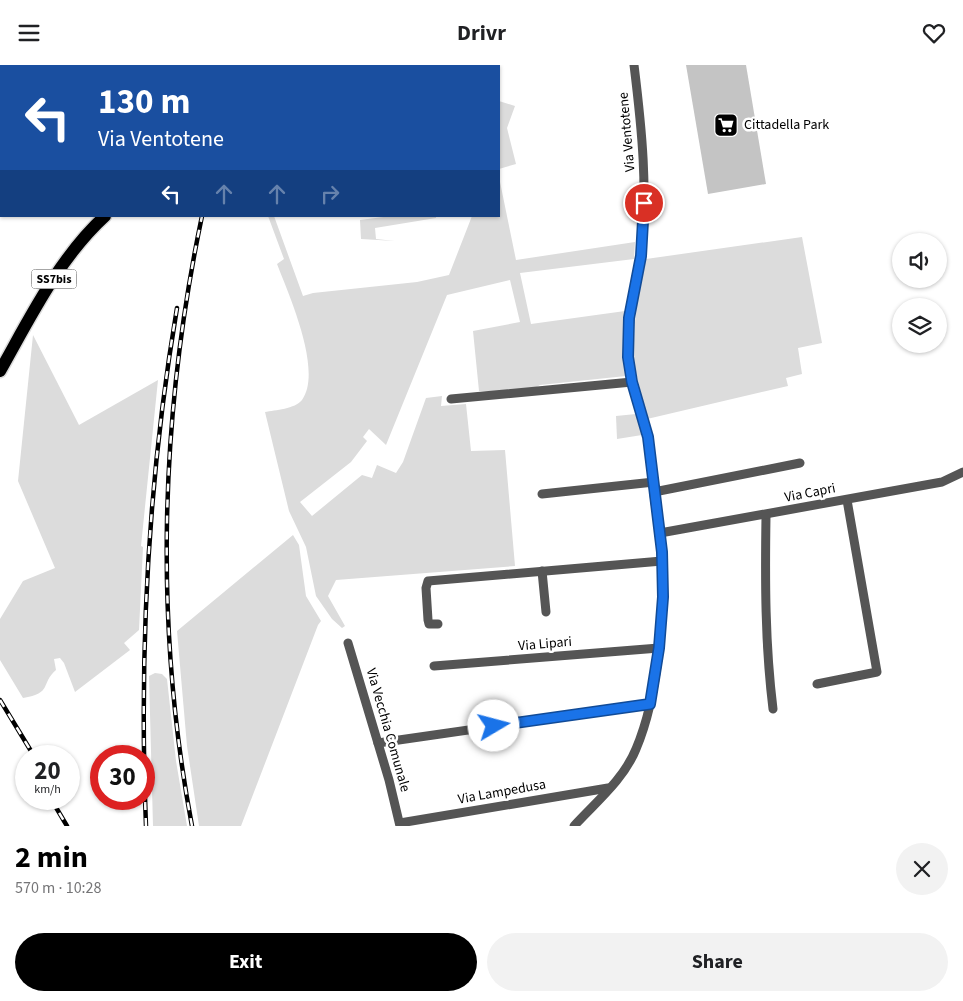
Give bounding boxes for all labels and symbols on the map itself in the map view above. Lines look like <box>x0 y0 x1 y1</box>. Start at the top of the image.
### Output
street label: Via Ventotene <box>614 91 640 173</box>
supermarket icon: Cittadella Park <box>713 112 739 138</box>
place label: Cittadella Park <box>744 115 829 135</box>
pin <box>623 182 665 224</box>
road number: SS7bis <box>32 269 76 288</box>
street label: Via Capri <box>783 478 837 508</box>
street label: Via Lipari <box>517 632 573 656</box>
street label: Via Vecchia Comunale <box>361 666 415 794</box>
position arrow <box>467 699 519 751</box>
speed limit sign: 30 <box>90 745 155 810</box>
street label: Via Lampedusa <box>456 774 548 810</box>

